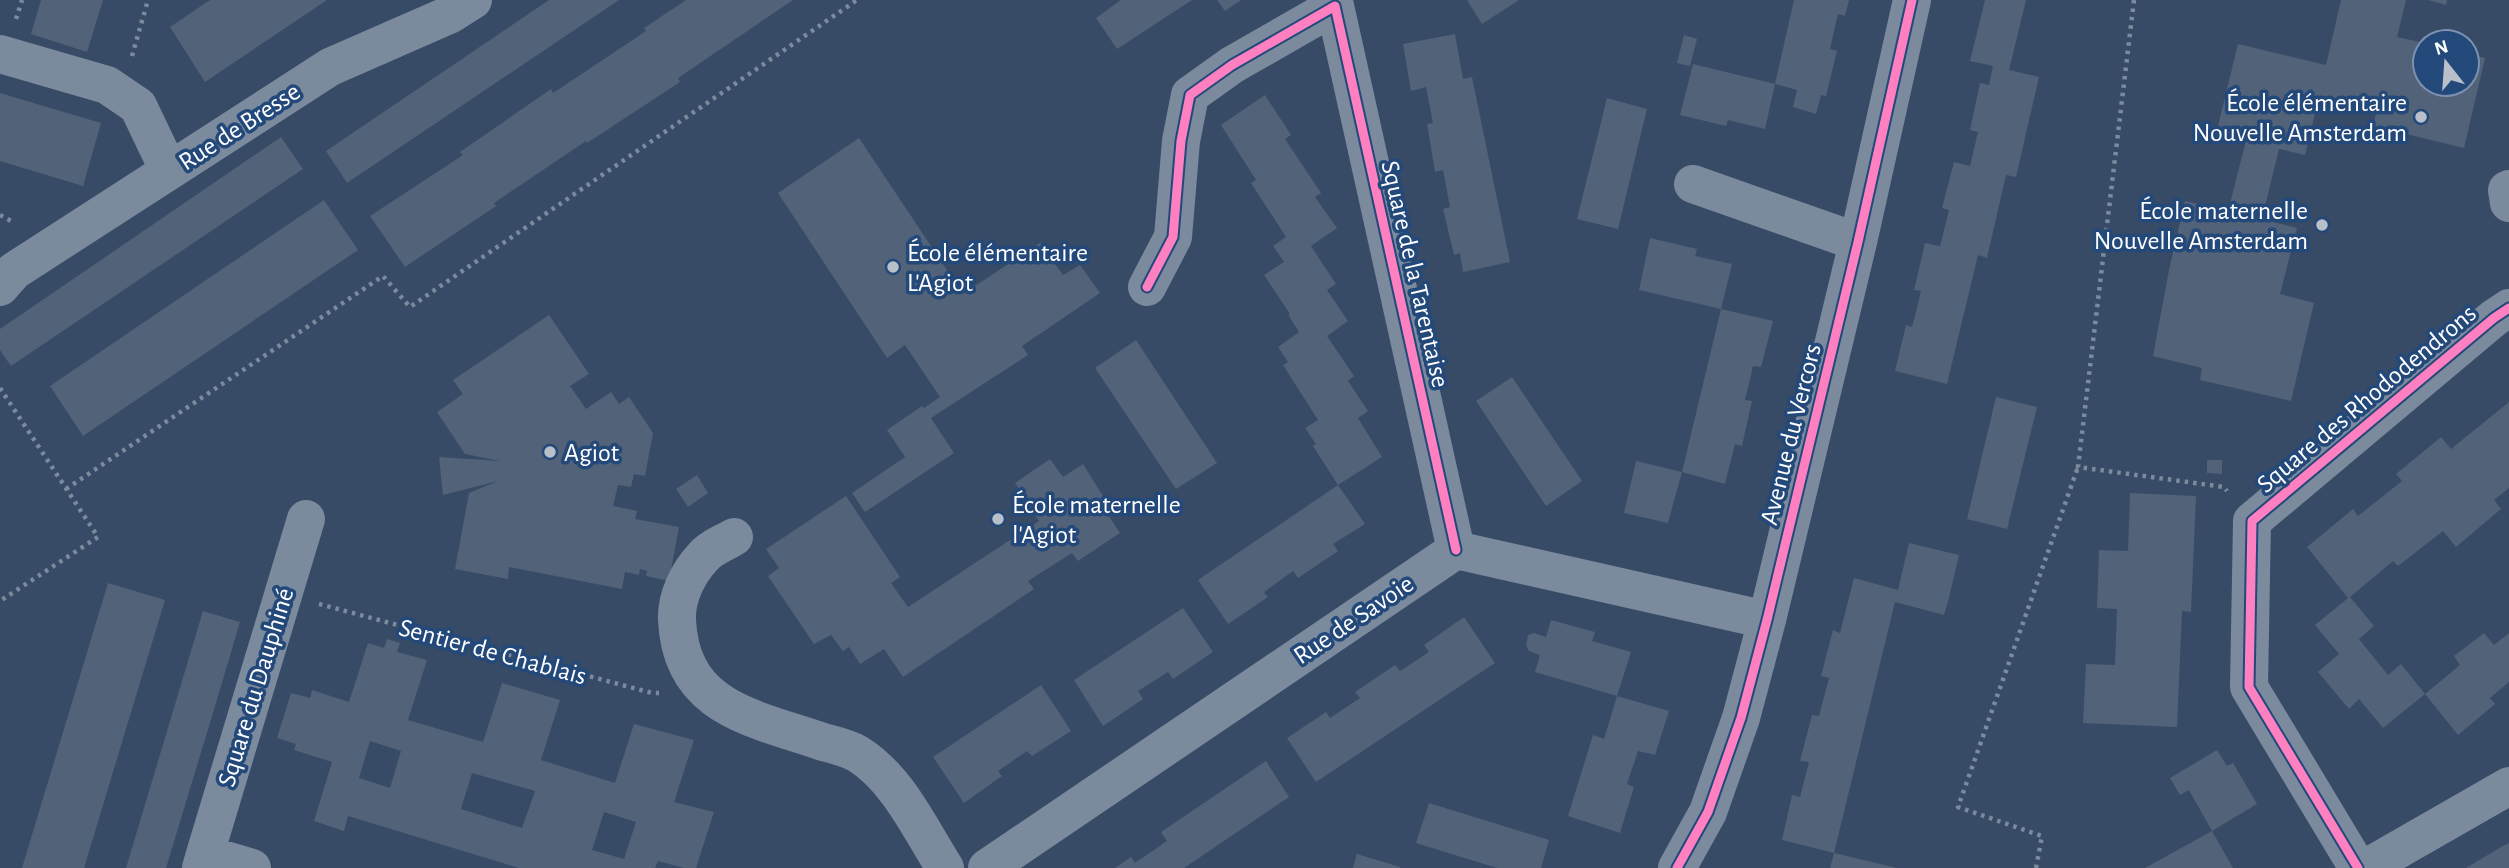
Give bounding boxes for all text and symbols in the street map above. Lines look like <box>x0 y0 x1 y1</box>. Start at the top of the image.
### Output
north arrow <box>2411 28 2481 98</box>
text: N <box>2432 37 2451 59</box>
street label: Rue de Bresse <box>174 78 305 175</box>
place label: École élémentaire Nouvelle Amsterdam <box>2193 88 2407 146</box>
marker: École élémentaire Nouvelle Amsterdam <box>2413 109 2429 125</box>
street label: Square de la Tarentaise <box>1376 158 1454 390</box>
place label: École maternelle Nouvelle Amsterdam <box>2094 196 2308 254</box>
marker: École maternelle Nouvelle Amsterdam <box>2314 217 2330 233</box>
place label: École élémentaire L'Agiot <box>907 238 1088 296</box>
marker: École élémentaire L'Agiot <box>885 259 901 275</box>
street label: Square des Rhododendrons <box>2252 300 2481 498</box>
street label: Avenue du Vercors <box>1756 341 1826 527</box>
place label: Agiot <box>564 440 619 466</box>
marker: Agiot <box>542 444 558 460</box>
place label: École maternelle l'Agiot <box>1012 490 1181 548</box>
marker: École maternelle l'Agiot <box>990 511 1006 527</box>
street label: Rue de Savoie <box>1289 570 1418 669</box>
street label: Square du Dauphiné <box>213 585 299 790</box>
street label: Sentier de Chablais <box>396 614 589 689</box>

